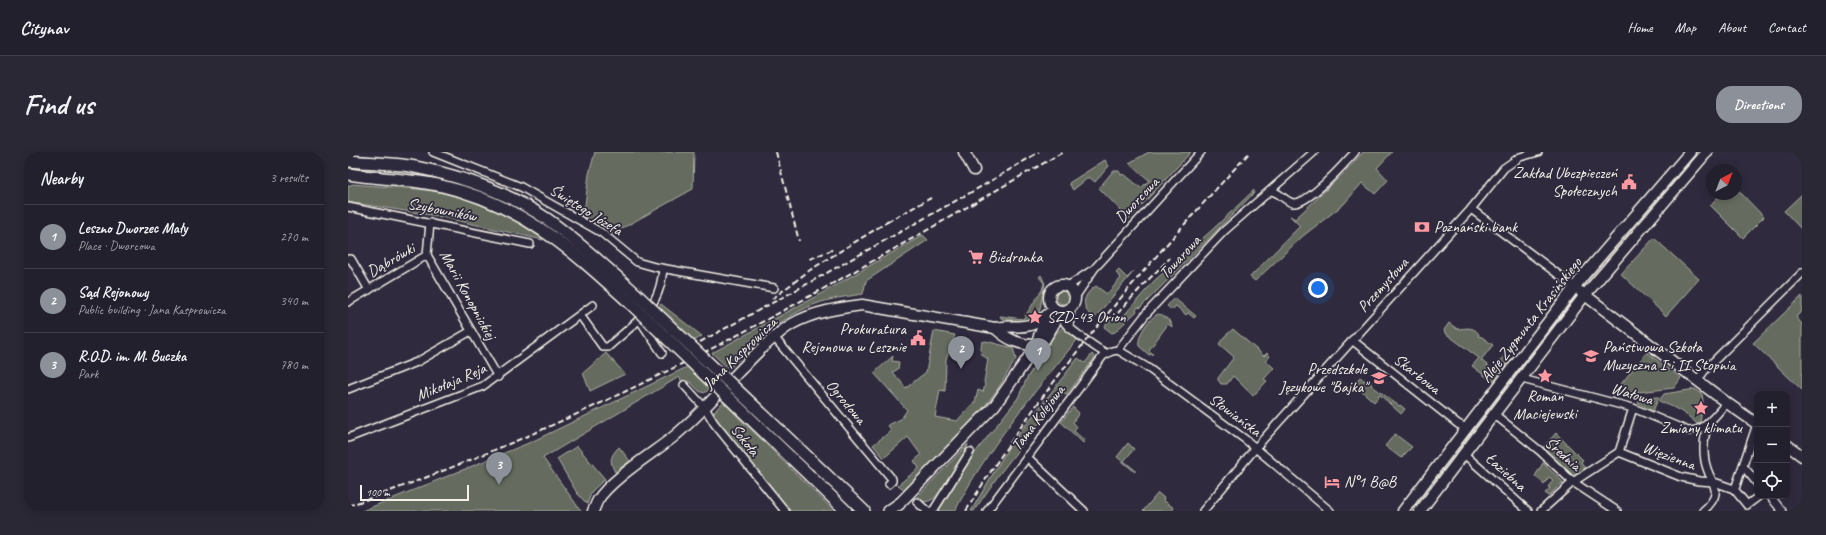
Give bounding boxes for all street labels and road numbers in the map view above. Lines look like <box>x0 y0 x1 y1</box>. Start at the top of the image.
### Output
street label: Dworcowa <box>1111 172 1164 227</box>
street label: Świętego Józefa <box>546 180 627 241</box>
street label: Szybowników <box>406 194 480 227</box>
street label: Towarowa <box>1155 230 1206 283</box>
street label: Dąbrówki <box>364 237 420 282</box>
street label: Marii Konopnickiej <box>435 247 502 345</box>
street label: Przemysłowa <box>1353 252 1414 317</box>
street label: Aleje Zygmunta Krasińskiego <box>1476 252 1587 387</box>
street label: Jana Kasprowicza <box>698 312 782 394</box>
street label: Skarbowa <box>1390 350 1446 399</box>
street label: Mikołaja Reja <box>413 358 490 406</box>
street label: Ogrodowa <box>822 376 871 429</box>
street label: Wałowa <box>1609 378 1657 410</box>
street label: Tama Kolejowa <box>1007 380 1070 455</box>
street label: Słowiańska <box>1205 389 1266 442</box>
street label: Sokoła <box>726 420 764 461</box>
street label: Średnia <box>1541 433 1586 476</box>
street label: Więzienna <box>1640 437 1699 475</box>
street label: Łaziebna <box>1481 448 1531 496</box>

